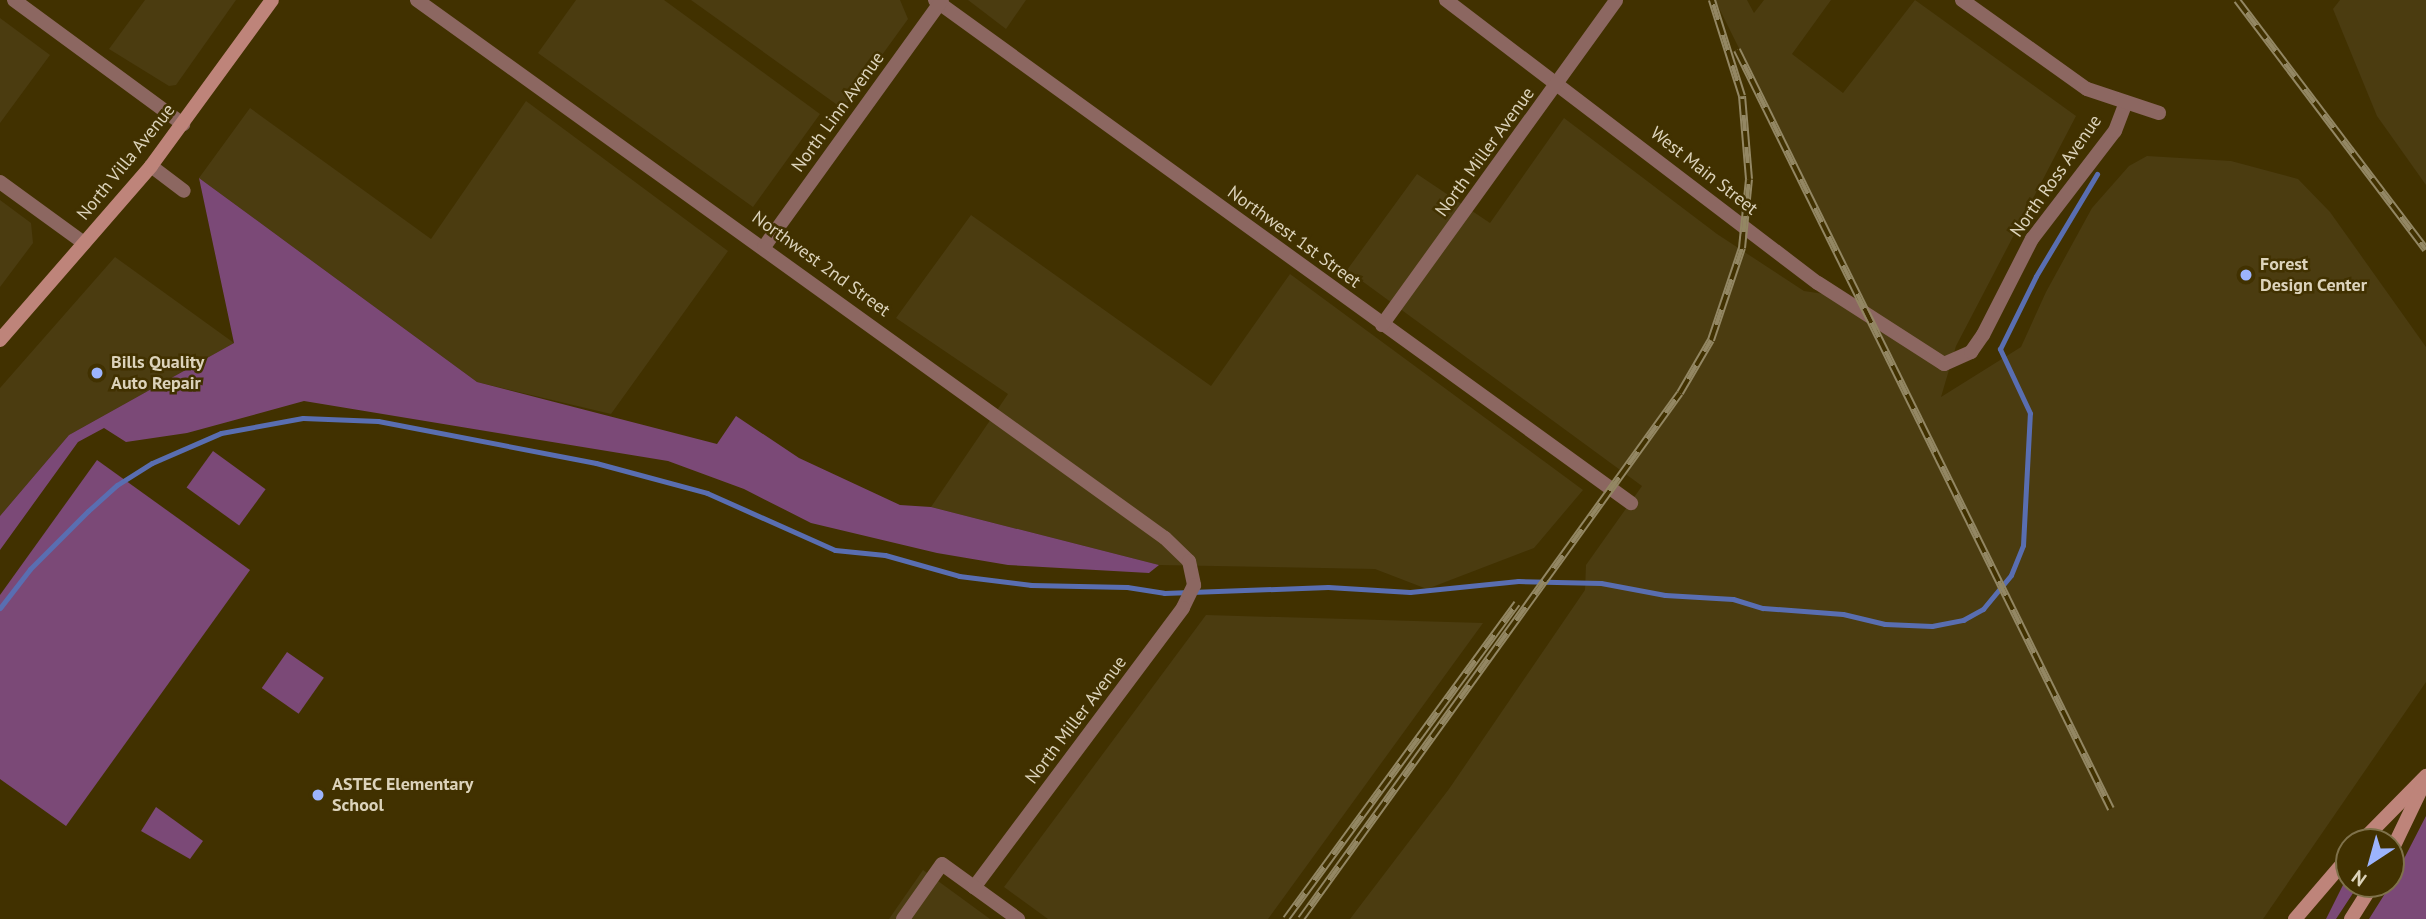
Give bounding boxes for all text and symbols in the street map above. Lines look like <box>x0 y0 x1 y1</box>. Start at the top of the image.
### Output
street label: North Linn Avenue <box>787 47 889 177</box>
street label: North Miller Avenue <box>1431 83 1539 221</box>
street label: North Villa Avenue <box>72 99 180 225</box>
street label: North Ross Avenue <box>2006 110 2106 242</box>
street label: West Main Street <box>1646 122 1762 220</box>
street label: Northwest 1st Street <box>1223 181 1365 293</box>
street label: Northwest 2nd Street <box>748 207 894 321</box>
place label: Forest Design Center <box>2260 254 2367 296</box>
marker: Forest Design Center <box>2238 267 2254 283</box>
place label: Bills Quality Auto Repair <box>111 352 204 394</box>
marker: Bills Quality Auto Repair <box>89 365 105 381</box>
street label: North Miller Avenue <box>1021 652 1131 788</box>
place label: ASTEC Elementary School <box>332 774 474 816</box>
marker: ASTEC Elementary School <box>310 787 326 803</box>
north arrow <box>2335 828 2405 898</box>
text: N <box>2347 865 2371 892</box>

